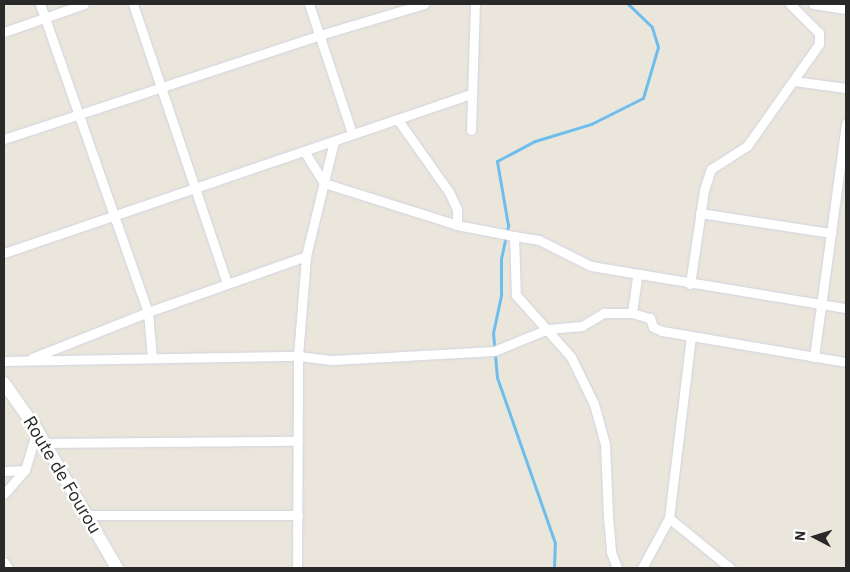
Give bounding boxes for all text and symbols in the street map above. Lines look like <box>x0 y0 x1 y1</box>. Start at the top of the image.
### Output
street label: Route de Fourou <box>18 412 106 538</box>
north arrow <box>790 512 840 562</box>
text: N <box>791 530 809 542</box>

